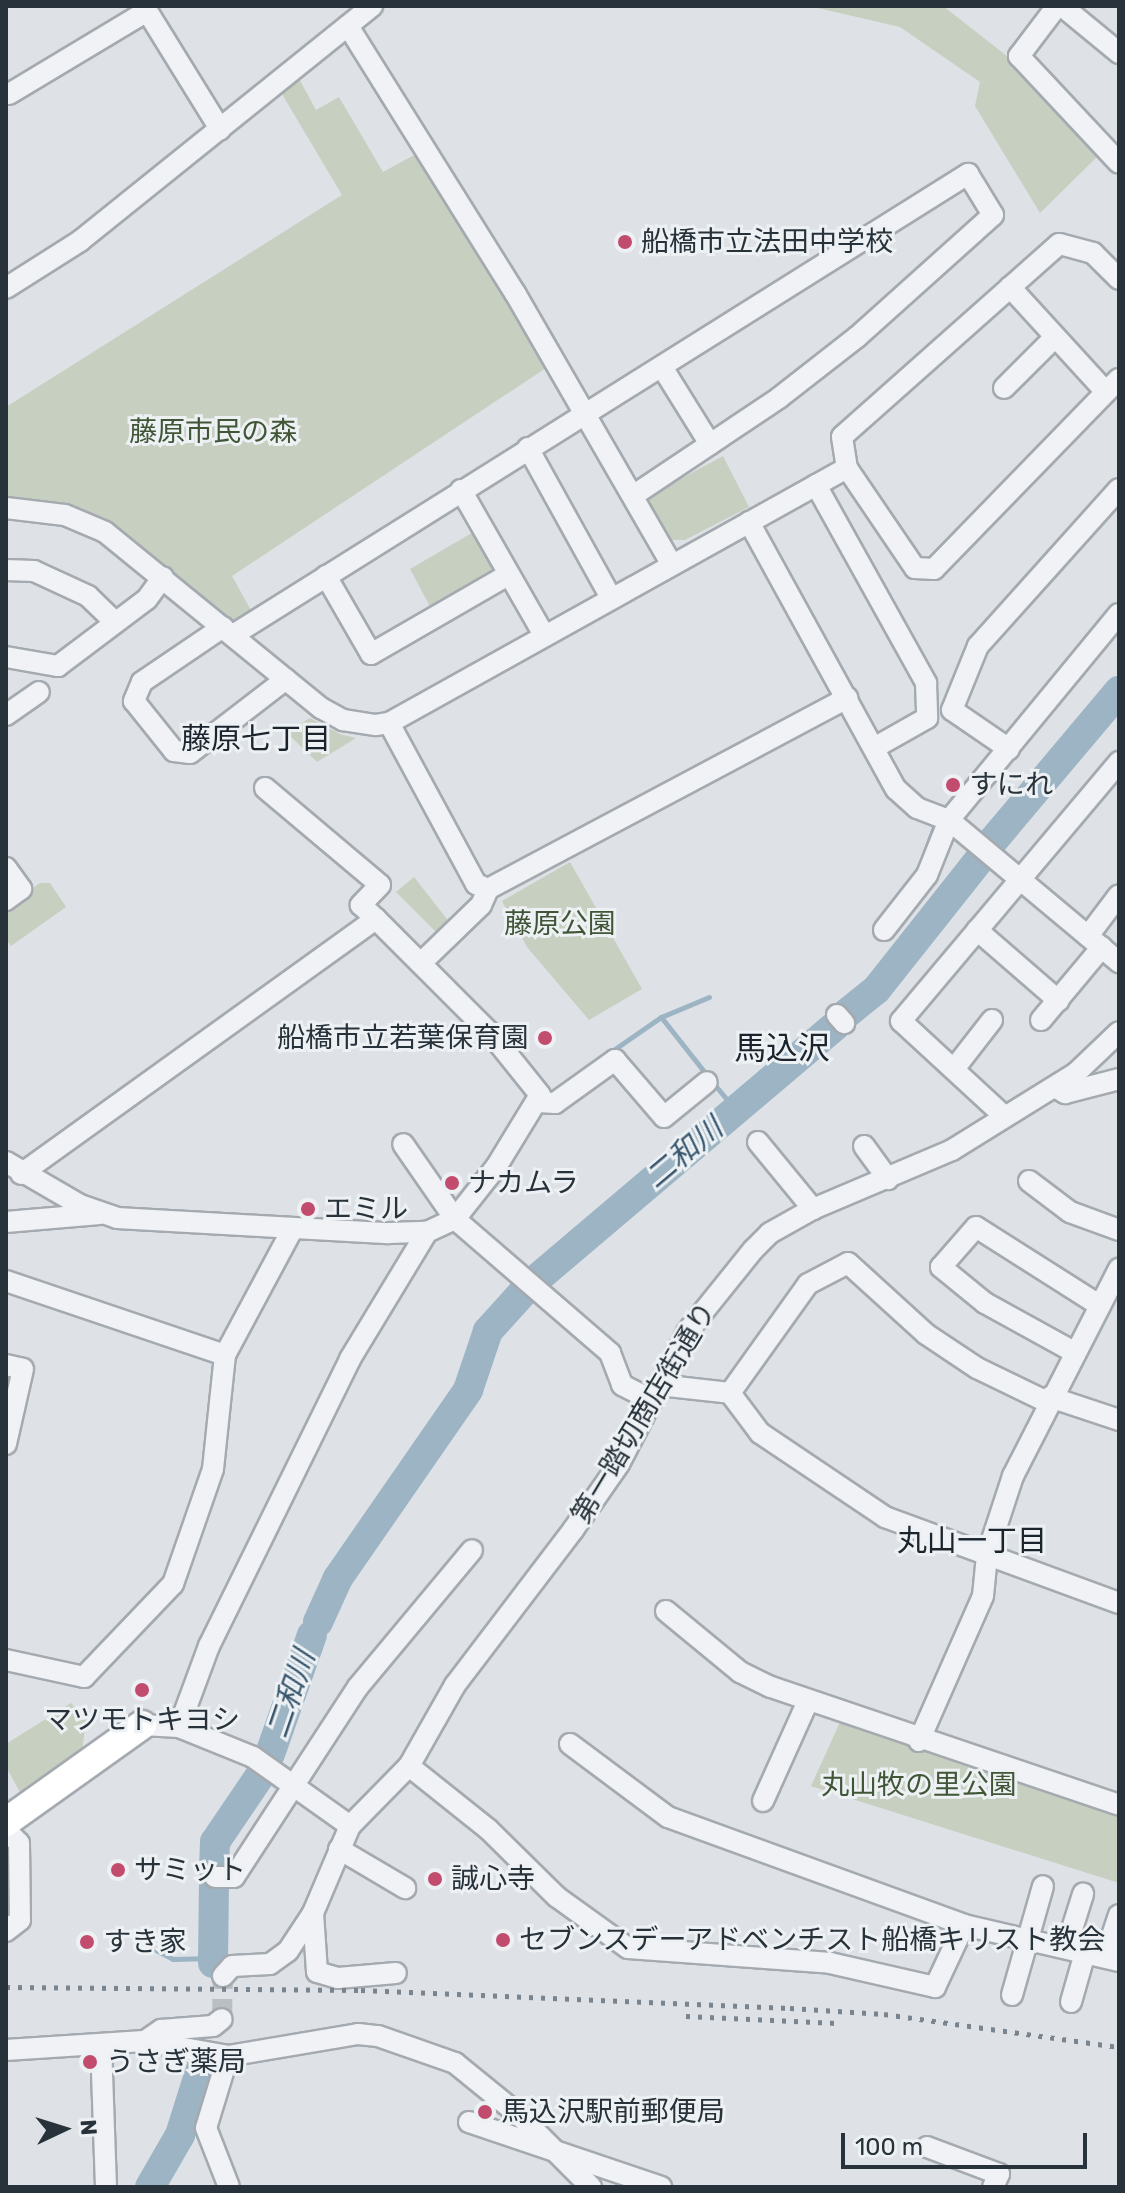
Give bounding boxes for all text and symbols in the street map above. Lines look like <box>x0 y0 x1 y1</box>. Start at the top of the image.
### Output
place label: 船橋市立法田中学校 <box>641 225 893 259</box>
marker: 船橋市立法田中学校 <box>616 233 634 251</box>
park label: 藤原市民の森 <box>129 415 297 449</box>
district label: 藤原七丁目 <box>181 721 331 757</box>
place label: すにれ <box>969 768 1053 802</box>
marker: すにれ <box>944 776 962 794</box>
park label: 藤原公園 <box>504 907 616 941</box>
place label: 船橋市立若葉保育園 <box>277 1021 529 1055</box>
marker: 船橋市立若葉保育園 <box>536 1029 554 1047</box>
district label: 馬込沢 <box>734 1029 830 1067</box>
water label: 二和川 <box>638 1110 730 1196</box>
place label: ナカムラ <box>468 1166 580 1200</box>
marker: ナカムラ <box>443 1174 461 1192</box>
place label: エミル <box>324 1192 408 1226</box>
marker: エミル <box>299 1200 317 1218</box>
street label: 第一踏切商店街通り <box>565 1296 723 1530</box>
district label: 丸山一丁目 <box>897 1523 1047 1559</box>
water label: 二和川 <box>259 1646 323 1742</box>
marker: マツモトキヨシ <box>133 1681 151 1699</box>
place label: マツモトキヨシ <box>44 1703 240 1737</box>
park label: 丸山牧の里公園 <box>821 1768 1017 1802</box>
place label: サミット <box>134 1853 246 1887</box>
marker: サミット <box>109 1861 127 1879</box>
place label: 誠心寺 <box>451 1862 535 1896</box>
marker: 誠心寺 <box>426 1870 444 1888</box>
place label: セブンスデーアドベンチスト船橋キリスト教会 <box>519 1923 1107 1957</box>
place label: すき家 <box>103 1925 187 1959</box>
marker: セブンスデーアドベンチスト船橋キリスト教会 <box>494 1931 512 1949</box>
marker: すき家 <box>78 1933 96 1951</box>
place label: うさぎ薬局 <box>106 2045 246 2079</box>
marker: うさぎ薬局 <box>81 2053 99 2071</box>
north arrow <box>24 2089 104 2169</box>
place label: 馬込沢駅前郵便局 <box>501 2095 725 2129</box>
marker: 馬込沢駅前郵便局 <box>476 2103 494 2121</box>
scale bar <box>845 2117 1091 2167</box>
text: N <box>74 2118 102 2136</box>
text: 100 m <box>855 2133 923 2161</box>

